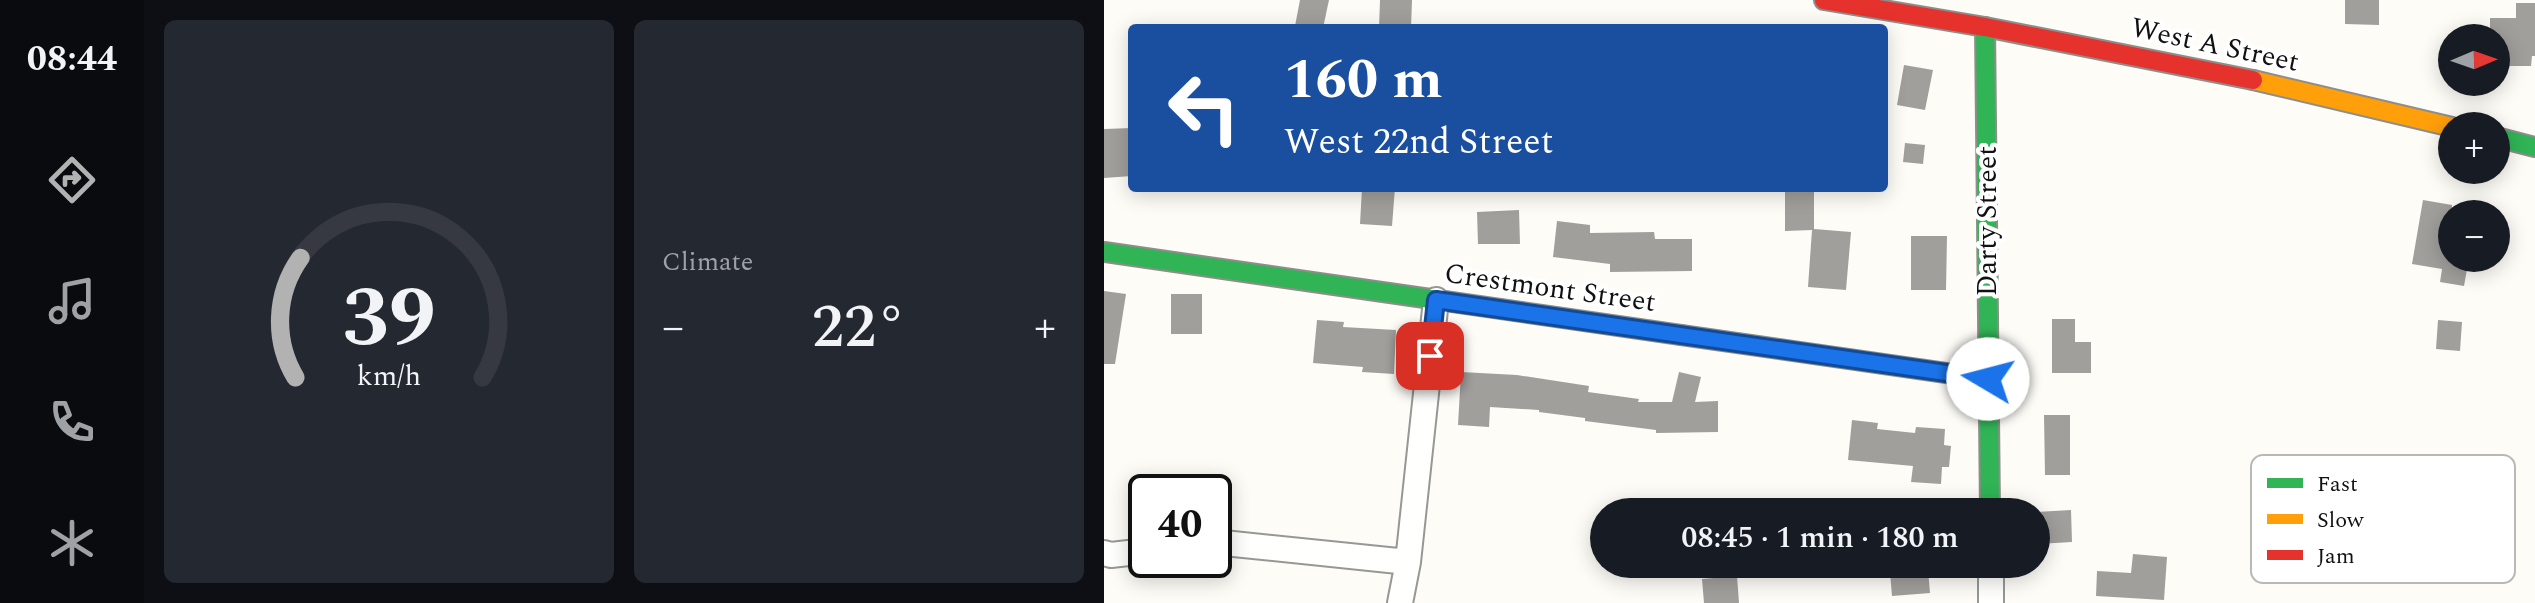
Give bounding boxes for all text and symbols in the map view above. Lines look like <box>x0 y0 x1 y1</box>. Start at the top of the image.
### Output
street label: West A Street <box>2127 6 2303 84</box>
north arrow <box>2438 24 2510 96</box>
map controls <box>2438 24 2510 272</box>
text: 08:44 <box>27 32 117 87</box>
text: 160 m <box>1284 38 1443 123</box>
icon: left <box>1152 56 1256 160</box>
button: + <box>2438 112 2510 184</box>
text: West 22nd Street <box>1284 115 1554 170</box>
street label: Darty Street <box>1966 146 2009 296</box>
icon: directions <box>44 152 100 208</box>
button: − <box>2438 200 2510 272</box>
text: Climate <box>662 242 753 282</box>
street label: Crestmont Street <box>1442 252 1658 324</box>
text: 39 <box>342 255 436 382</box>
icon: music <box>44 273 100 329</box>
text: 22° <box>812 282 906 374</box>
text: − <box>662 294 684 361</box>
text: + <box>1034 294 1056 361</box>
pin <box>1396 322 1464 390</box>
icon: arrive <box>1408 334 1452 378</box>
position arrow <box>1946 337 2030 421</box>
text: km/h <box>357 355 421 398</box>
icon: phone <box>44 394 100 450</box>
legend <box>2251 455 2515 583</box>
text: Fast <box>2317 468 2358 501</box>
speed limit sign: 40 <box>1128 474 1232 578</box>
text: Slow <box>2317 504 2365 537</box>
icon: climate <box>44 515 100 571</box>
text: 08:45 · 1 min · 180 m <box>1681 515 1959 561</box>
text: Jam <box>2317 540 2355 573</box>

